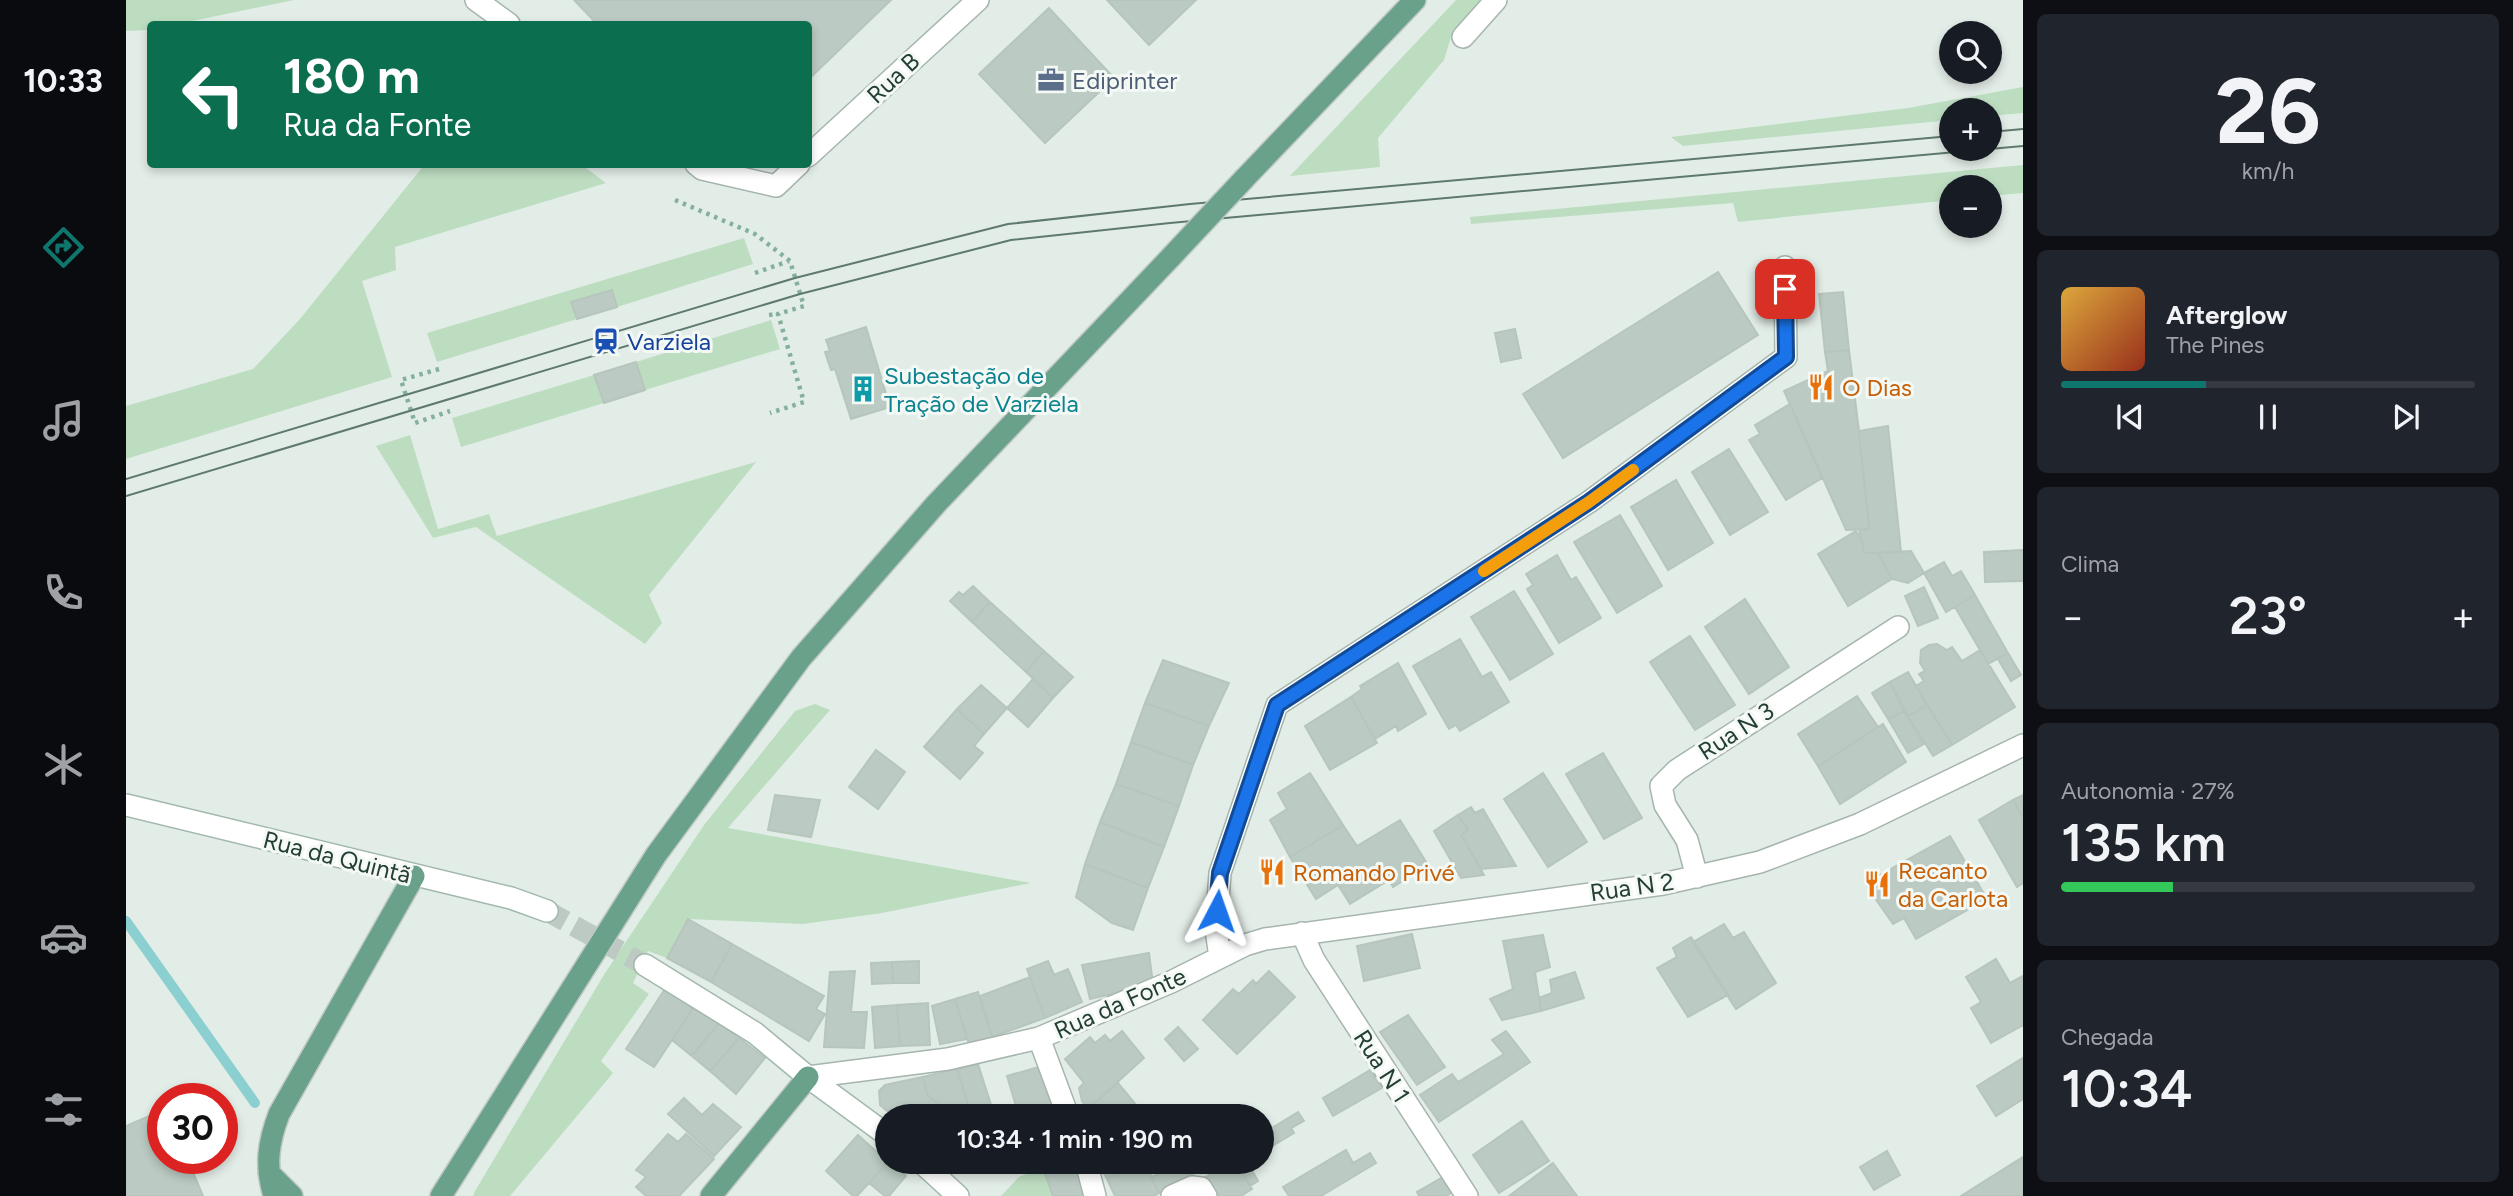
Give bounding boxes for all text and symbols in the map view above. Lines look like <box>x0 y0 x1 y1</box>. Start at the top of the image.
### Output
map controls <box>1939 21 2002 238</box>
button: search <box>1939 21 2002 84</box>
text: 180 m <box>283 46 420 105</box>
street label: Rua B <box>861 47 925 109</box>
icon: left <box>168 49 259 140</box>
text: 26 <box>2215 57 2321 166</box>
text: 10:33 <box>23 62 103 100</box>
office icon: Ediprinter <box>1036 65 1066 95</box>
place label: Ediprinter <box>1072 66 1177 95</box>
button: + <box>1939 98 2002 161</box>
text: Rua da Fonte <box>283 106 471 144</box>
text: km/h <box>2242 157 2294 185</box>
button: − <box>1939 175 2002 238</box>
icon: directions <box>39 223 88 272</box>
pin <box>1755 259 1815 319</box>
icon: arrive <box>1766 270 1804 308</box>
text: Afterglow <box>2166 299 2288 331</box>
station icon: Varziela <box>591 326 621 356</box>
place label: Varziela <box>627 327 711 356</box>
text: The Pines <box>2166 331 2265 359</box>
place label: Subestação de Tração de Varziela <box>884 361 1079 418</box>
restaurant icon: O Dias <box>1806 372 1836 402</box>
place label: O Dias <box>1842 373 1912 402</box>
building icon: Subestação de Tração de Varziela <box>848 374 878 404</box>
icon: music <box>39 396 88 445</box>
icon: previous <box>2111 398 2149 436</box>
icon: pause <box>2249 398 2287 436</box>
icon: next <box>2387 398 2425 436</box>
text: Clima <box>2061 550 2119 578</box>
icon: phone <box>39 568 88 617</box>
text: 23° <box>2229 585 2307 647</box>
text: − <box>2061 594 2085 640</box>
text: + <box>2451 594 2475 640</box>
street label: Rua N 3 <box>1693 696 1779 766</box>
icon: climate <box>39 740 88 789</box>
text: Autonomia · 27% <box>2061 777 2235 805</box>
text: 135 km <box>2061 812 2226 874</box>
street label: Rua da Quintã <box>260 825 414 889</box>
place label: Recanto da Carlota <box>1898 856 2008 913</box>
restaurant icon: Romando Privé <box>1257 857 1287 887</box>
place label: Romando Privé <box>1293 858 1455 887</box>
street label: Rua N 2 <box>1588 867 1676 907</box>
restaurant icon: Recanto da Carlota <box>1862 869 1892 899</box>
position arrow <box>1180 874 1254 948</box>
icon: car <box>39 913 88 962</box>
street label: Rua da Fonte <box>1050 961 1190 1045</box>
text: Chegada <box>2061 1023 2153 1051</box>
street label: Rua N 1 <box>1348 1024 1416 1108</box>
text: 10:34 <box>2061 1058 2192 1120</box>
speed limit sign: 30 <box>147 1083 238 1174</box>
icon: filters <box>39 1085 88 1134</box>
text: 10:34 · 1 min · 190 m <box>956 1123 1193 1155</box>

